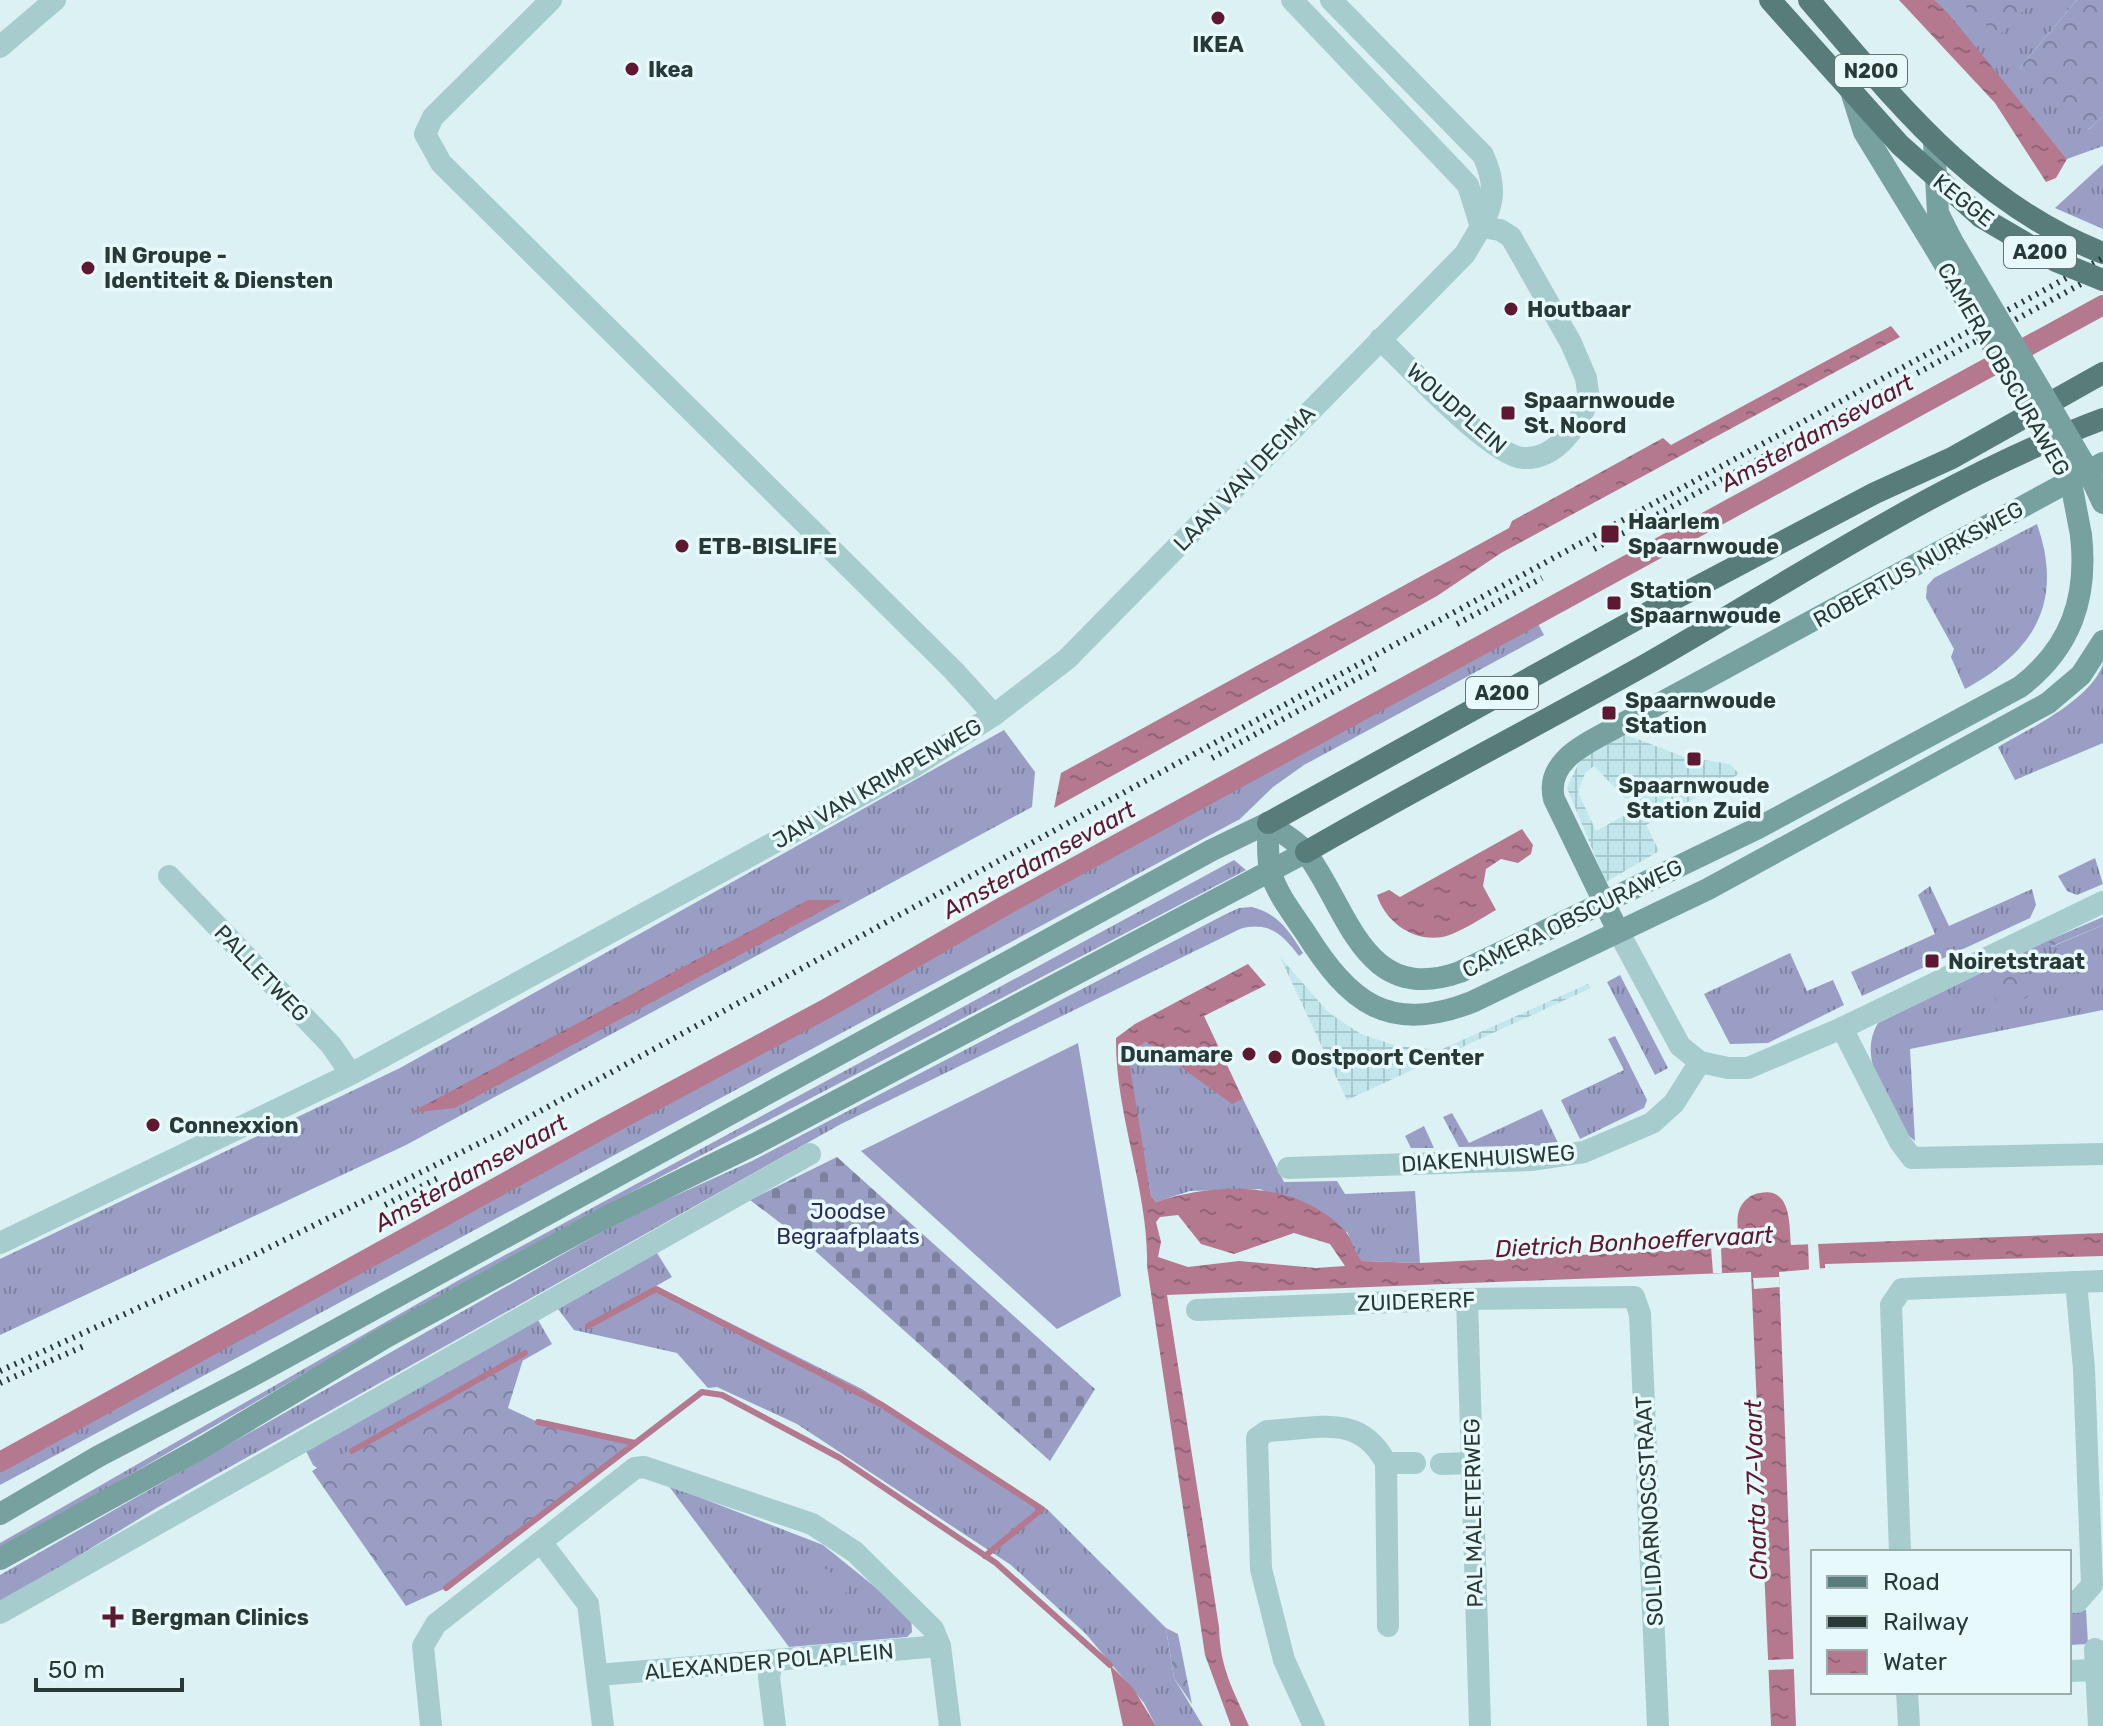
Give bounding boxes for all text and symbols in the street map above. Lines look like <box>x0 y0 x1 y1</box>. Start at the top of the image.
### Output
marker: IKEA <box>1209 9 1227 27</box>
place label: IKEA <box>1192 31 1244 58</box>
road number: N200 <box>1835 55 1907 87</box>
place label: Ikea <box>648 56 694 83</box>
marker: Ikea <box>623 60 641 78</box>
street label: KEGGE <box>1928 168 1999 232</box>
road number: A200 <box>2004 236 2076 268</box>
place label: IN Groupe - Identiteit & Diensten <box>104 242 333 294</box>
street label: CAMERA OBSCURAWEG <box>1931 258 2076 481</box>
marker: IN Groupe - Identiteit & Diensten <box>79 259 97 277</box>
place label: Houtbaar <box>1527 296 1631 323</box>
marker: Houtbaar <box>1502 300 1520 318</box>
street label: WOUDPLEIN <box>1401 357 1512 459</box>
water label: Amsterdamsevaart <box>1714 368 1919 499</box>
place label: Spaarnwoude St. Noord <box>1524 387 1675 439</box>
street label: LAAN VAN DECIMA <box>1168 400 1321 557</box>
marker: Spaarnwoude St. Noord <box>1499 404 1517 422</box>
street label: ROBERTUS NURKSWEG <box>1808 495 2028 633</box>
place label: Haarlem Spaarnwoude <box>1628 508 1779 560</box>
marker: Haarlem Spaarnwoude <box>1599 523 1621 545</box>
place label: ETB-BISLIFE <box>698 533 837 560</box>
marker: ETB-BISLIFE <box>673 537 691 555</box>
place label: Station Spaarnwoude <box>1630 577 1781 629</box>
marker: Station Spaarnwoude <box>1605 594 1623 612</box>
road number: A200 <box>1466 677 1538 709</box>
place label: Spaarnwoude Station <box>1625 687 1776 739</box>
marker: Spaarnwoude Station <box>1600 704 1618 722</box>
street label: JAN VAN KRIMPENWEG <box>768 713 987 854</box>
marker: Spaarnwoude Station Zuid <box>1685 750 1703 768</box>
place label: Spaarnwoude Station Zuid <box>1619 772 1769 824</box>
water label: Amsterdamsevaart <box>936 795 1141 926</box>
street label: CAMERA OBSCURAWEG <box>1458 853 1687 984</box>
street label: PALLETWEG <box>209 919 315 1028</box>
place label: Noiretstraat <box>1948 948 2085 975</box>
marker: Noiretstraat <box>1923 952 1941 970</box>
place label: Dunamare <box>1120 1041 1233 1068</box>
place label: Oostpoort Center <box>1291 1044 1484 1071</box>
marker: Dunamare <box>1240 1045 1258 1063</box>
marker: Oostpoort Center <box>1266 1048 1284 1066</box>
water label: Amsterdamsevaart <box>368 1108 573 1239</box>
place label: Connexxion <box>169 1112 299 1139</box>
marker: Connexxion <box>144 1116 162 1134</box>
street label: DIAKENHUISWEG <box>1400 1139 1576 1178</box>
park label: Joodse Begraafplaats <box>776 1198 920 1250</box>
water label: Dietrich Bonhoeffervaart <box>1494 1221 1774 1263</box>
street label: ZUIDERERF <box>1357 1286 1476 1317</box>
street label: SOLIDARNOSCSTRAAT <box>1630 1395 1669 1627</box>
water label: Charta 77-Vaart <box>1739 1399 1773 1581</box>
street label: PAL MALETERWEG <box>1458 1418 1489 1608</box>
legend <box>1811 1550 2071 1694</box>
text: Road <box>1883 1568 1940 1596</box>
place label: Bergman Clinics <box>131 1604 309 1631</box>
marker: Bergman Clinics <box>102 1606 124 1628</box>
text: Railway <box>1883 1608 1969 1636</box>
street label: ALEXANDER POLAPLEIN <box>643 1637 895 1686</box>
scale bar <box>36 1642 182 1692</box>
text: Water <box>1883 1648 1947 1676</box>
text: 50 m <box>48 1656 105 1684</box>

